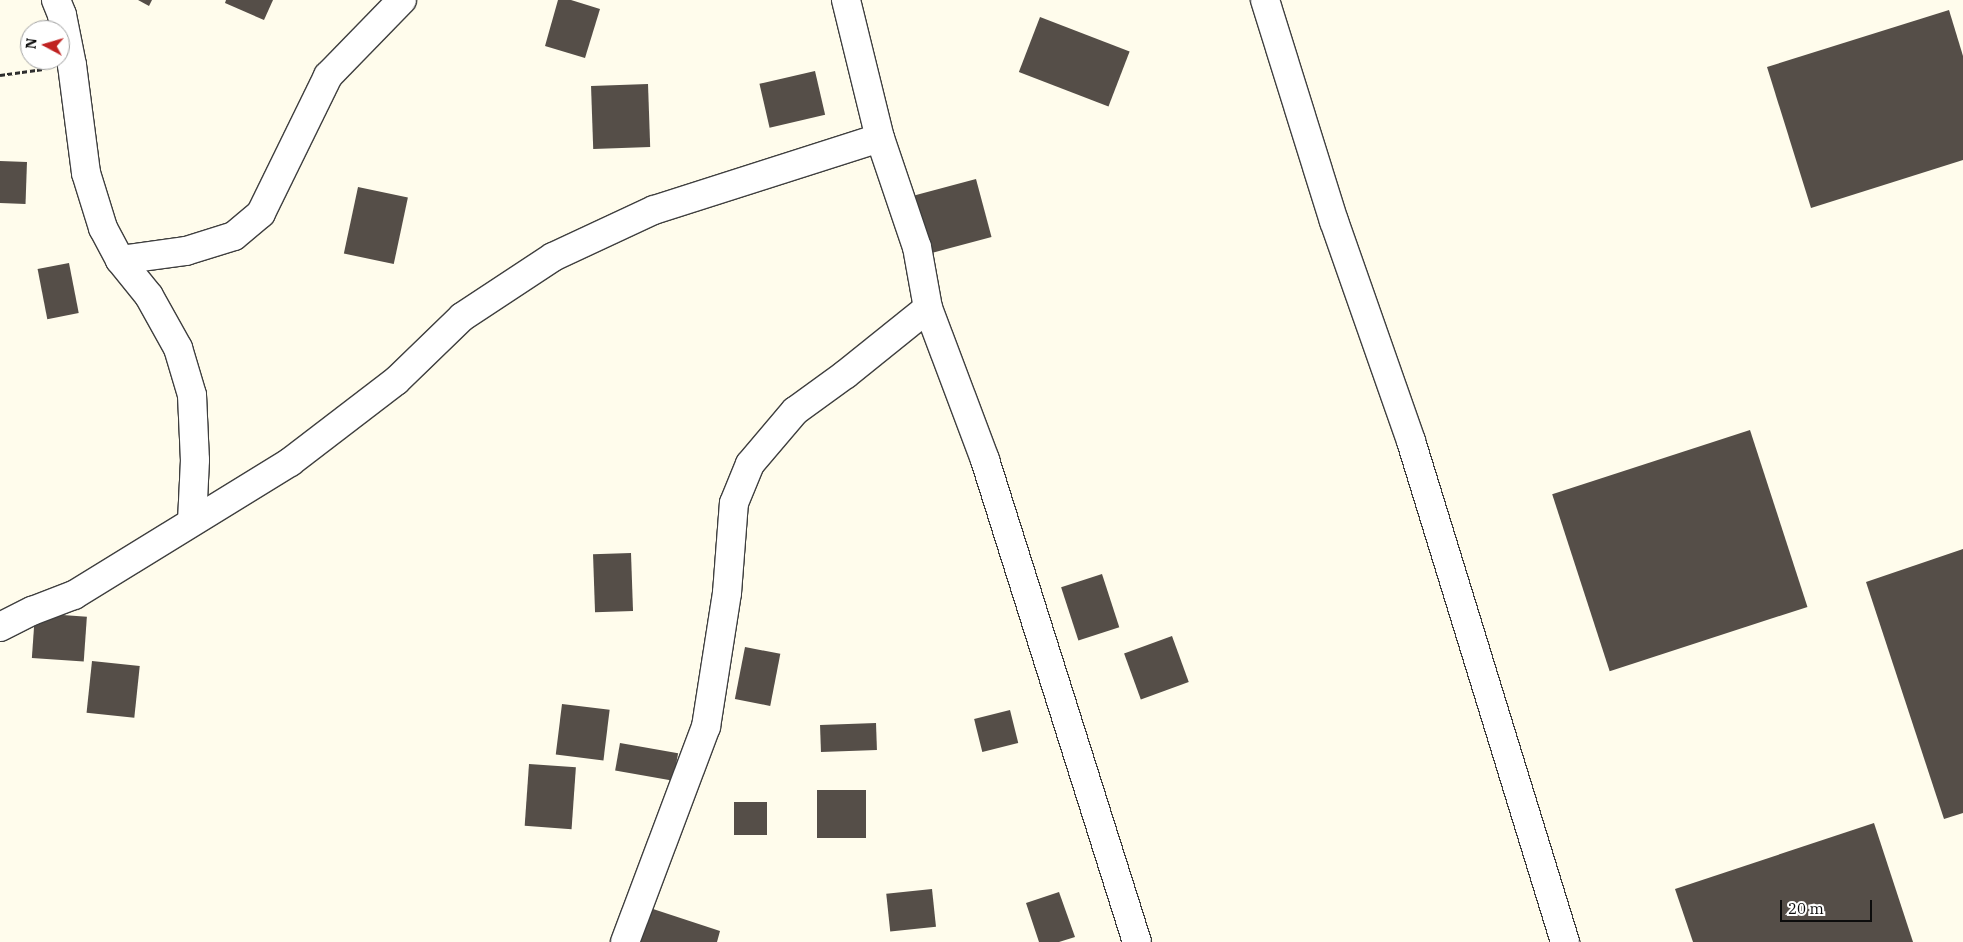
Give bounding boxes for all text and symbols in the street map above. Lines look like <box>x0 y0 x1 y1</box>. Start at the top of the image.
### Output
north arrow <box>20 20 70 70</box>
text: N <box>22 37 41 50</box>
scale bar <box>1783 890 1876 922</box>
text: 20 m <box>1788 899 1824 918</box>

